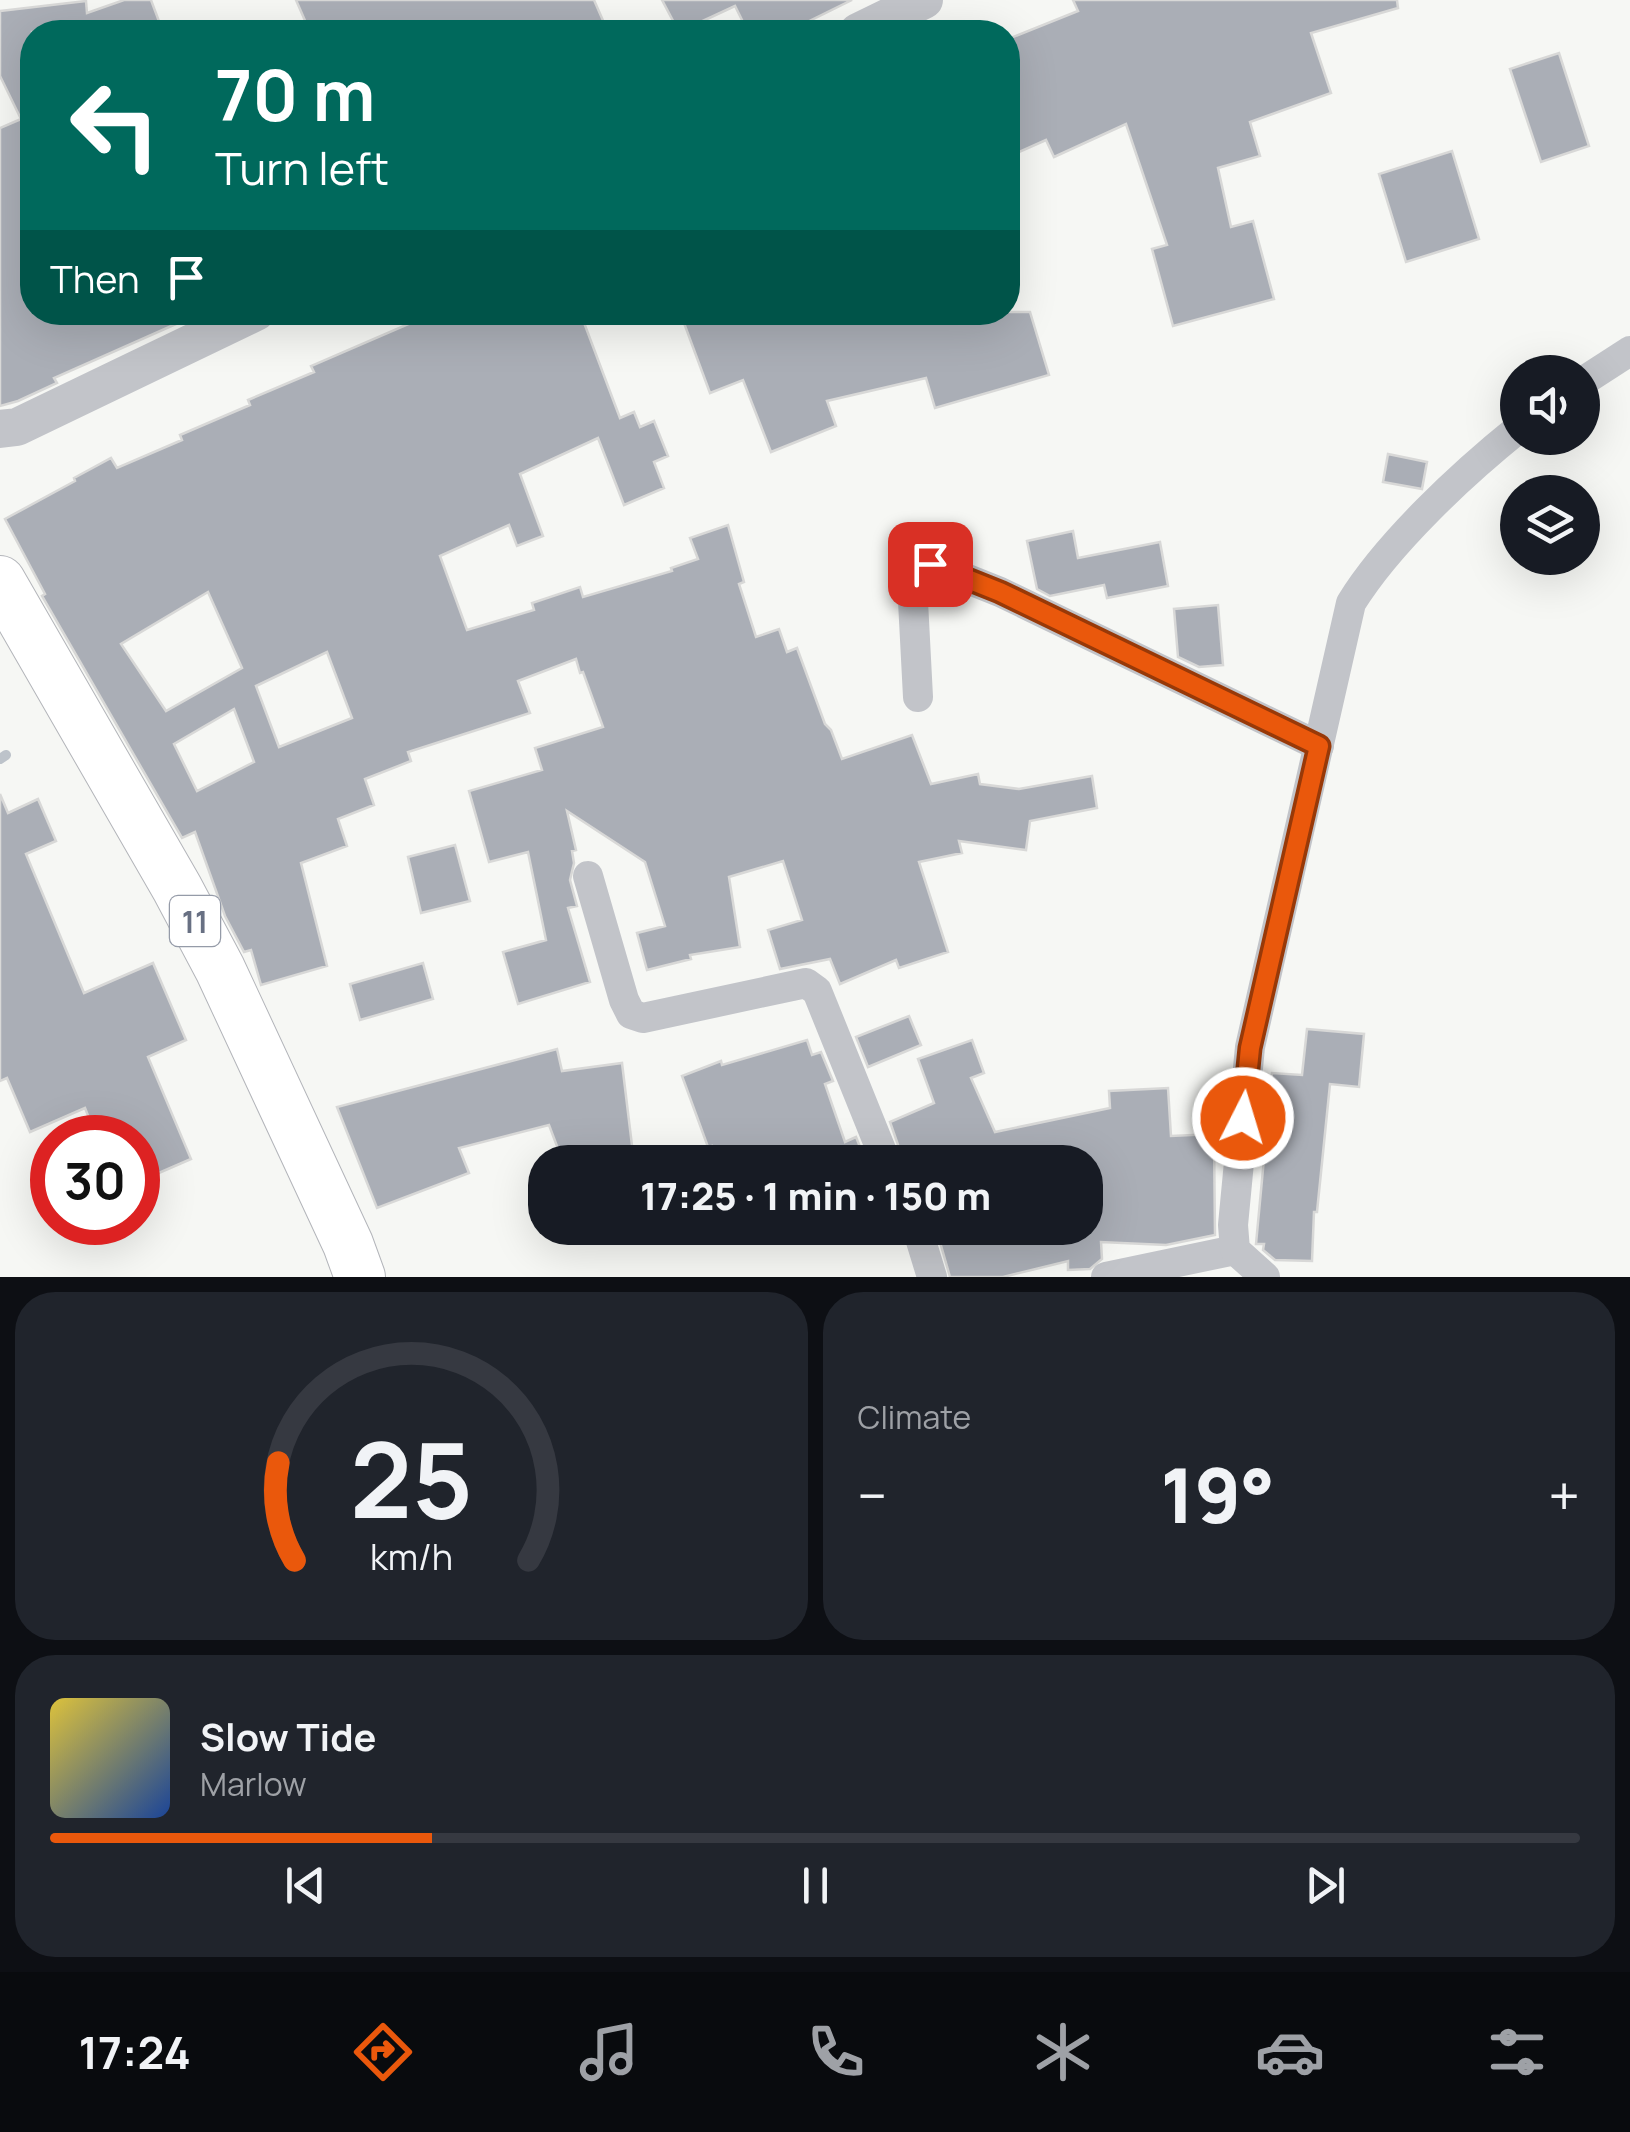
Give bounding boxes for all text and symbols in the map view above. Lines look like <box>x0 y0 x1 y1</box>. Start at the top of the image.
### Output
text: 70 m <box>215 46 375 142</box>
icon: left <box>50 60 180 190</box>
text: Turn left <box>215 137 389 199</box>
icon: arrive <box>159 250 214 305</box>
text: Then <box>50 252 139 304</box>
map controls <box>1500 355 1600 575</box>
button: sound <box>1500 355 1600 455</box>
button: layers <box>1500 475 1600 575</box>
pin <box>888 522 973 607</box>
icon: arrive <box>903 537 958 592</box>
road number: 11 <box>170 896 220 946</box>
position arrow <box>1191 1066 1295 1170</box>
speed limit sign: 30 <box>30 1115 160 1245</box>
text: 17:25 · 1 min · 150 m <box>640 1169 991 1221</box>
text: Climate <box>858 1395 971 1439</box>
text: 25 <box>350 1407 473 1549</box>
text: 19° <box>1161 1443 1275 1546</box>
text: − <box>858 1457 887 1533</box>
text: + <box>1548 1457 1580 1533</box>
text: km/h <box>370 1532 453 1581</box>
text: Slow Tide <box>200 1710 377 1762</box>
text: Marlow <box>200 1762 307 1806</box>
icon: previous <box>278 1858 333 1913</box>
icon: pause <box>788 1858 843 1913</box>
icon: next <box>1298 1858 1353 1913</box>
icon: directions <box>348 2017 418 2087</box>
icon: music <box>574 2017 644 2087</box>
icon: phone <box>801 2017 871 2087</box>
icon: climate <box>1028 2017 1098 2087</box>
icon: car <box>1255 2017 1325 2087</box>
icon: filters <box>1482 2017 1552 2087</box>
text: 17:24 <box>78 2021 191 2083</box>

